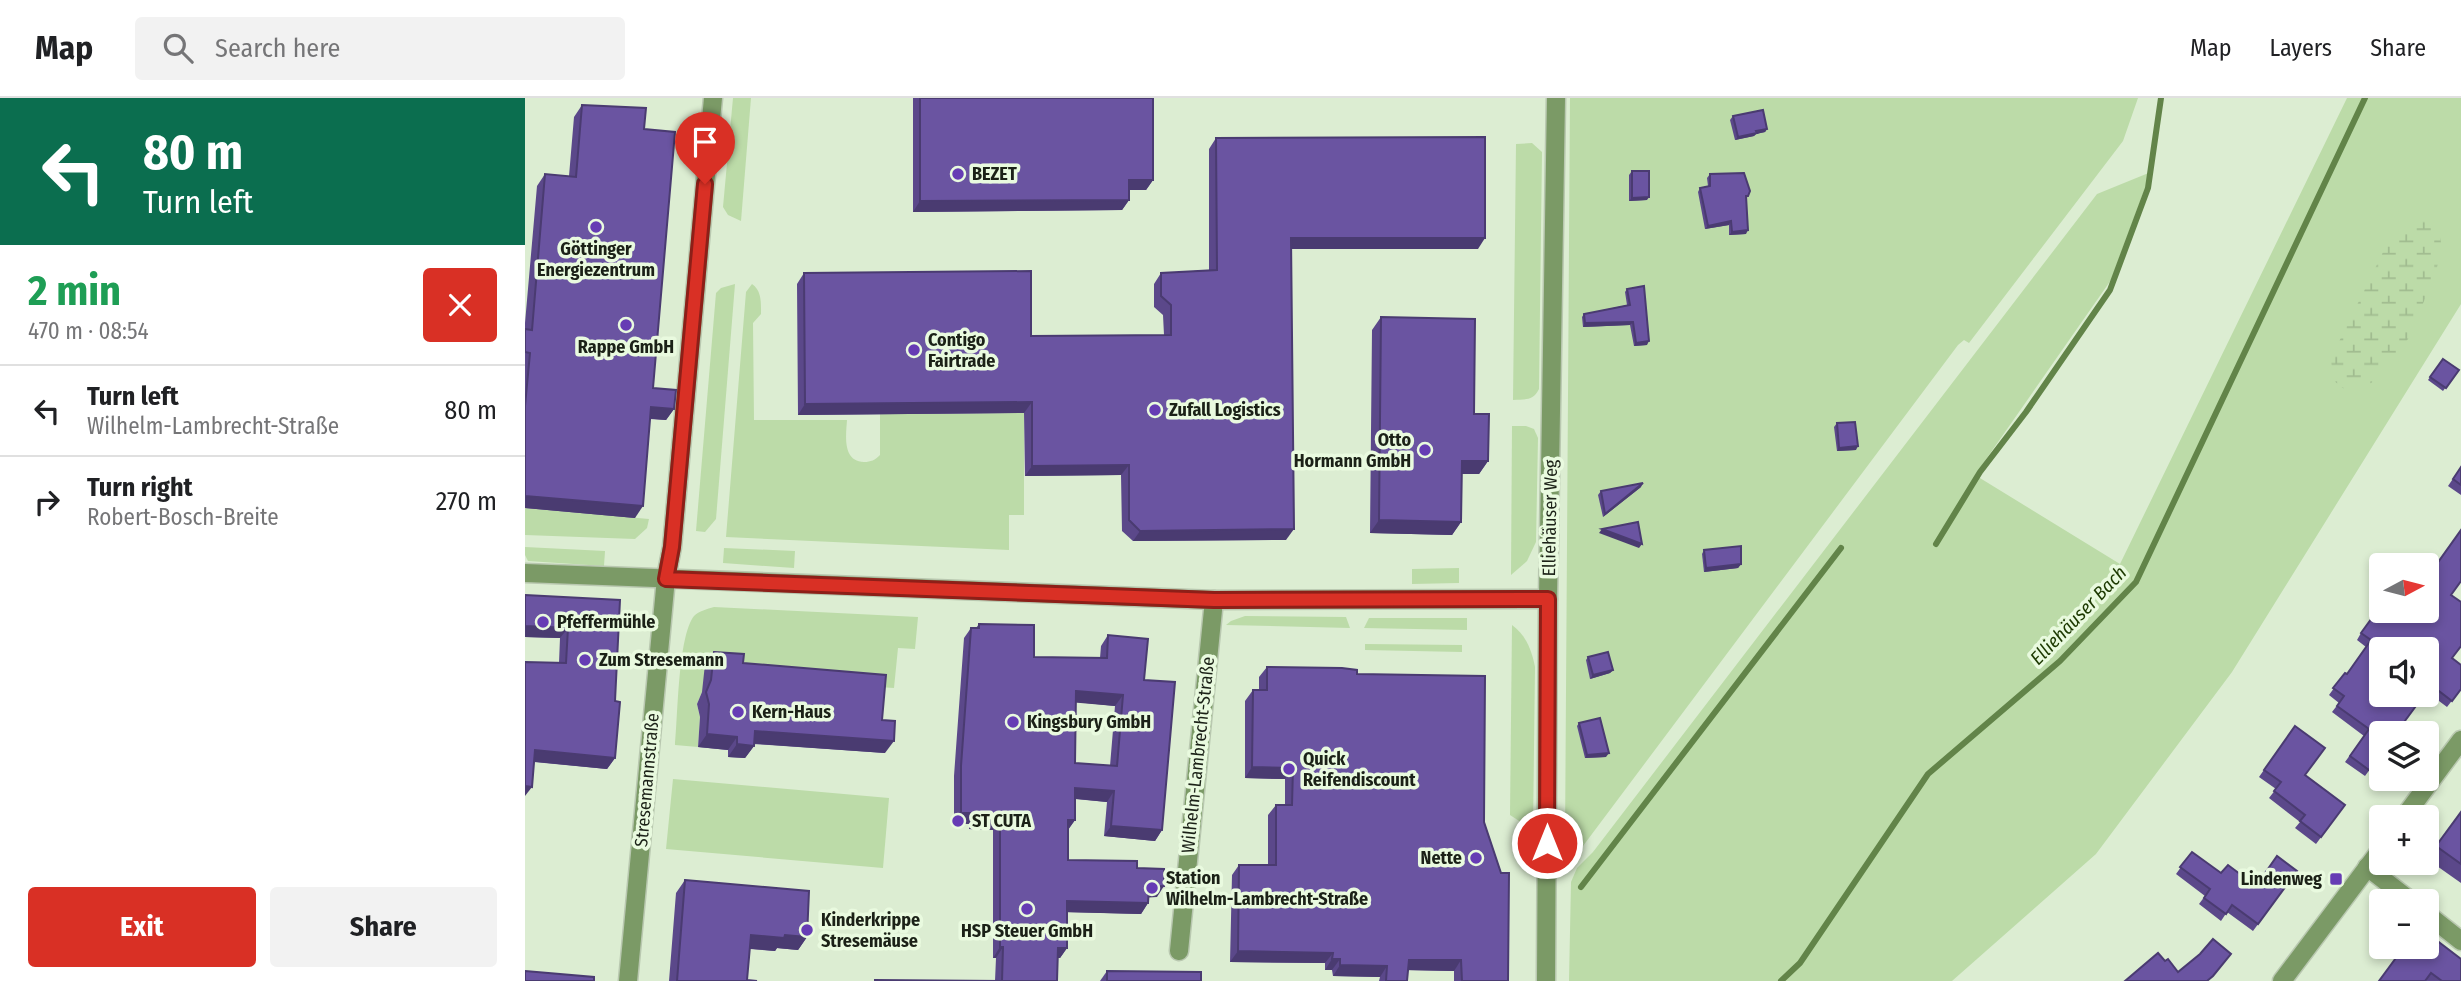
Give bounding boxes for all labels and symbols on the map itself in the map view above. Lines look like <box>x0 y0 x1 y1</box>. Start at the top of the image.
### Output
pin <box>675 112 735 184</box>
place label: BEZET <box>972 163 1017 185</box>
marker: BEZET <box>950 166 966 182</box>
marker: Göttinger Energiezentrum <box>588 219 604 235</box>
place label: Göttinger Energiezentrum <box>537 238 655 281</box>
marker: Rappe GmbH <box>618 317 634 333</box>
place label: Contigo Fairtrade <box>928 329 995 372</box>
place label: Rappe GmbH <box>578 336 674 358</box>
marker: Contigo Fairtrade <box>906 342 922 358</box>
place label: Zufall Logistics <box>1169 399 1281 421</box>
marker: Zufall Logistics <box>1147 402 1163 418</box>
place label: Otto Hormann GmbH <box>1294 429 1411 472</box>
marker: Otto Hormann GmbH <box>1417 442 1433 458</box>
street label: Elliehäuser Weg <box>1538 459 1562 577</box>
north arrow <box>2369 553 2439 623</box>
water label: Elliehäuser Bach <box>2025 561 2131 670</box>
place label: Pfeffermühle <box>557 611 655 633</box>
marker: Pfeffermühle <box>535 614 551 630</box>
place label: Zum Stresemann <box>599 649 724 671</box>
marker: Zum Stresemann <box>577 652 593 668</box>
street label: Wilhelm-Lambrecht-Straße <box>1177 656 1219 854</box>
place label: Kern-Haus <box>752 701 831 723</box>
marker: Kern-Haus <box>730 704 746 720</box>
place label: Kingsbury GmbH <box>1027 711 1151 733</box>
street label: Stresemannstraße <box>630 712 664 848</box>
marker: Kingsbury GmbH <box>1005 714 1021 730</box>
place label: Quick Reifendiscount <box>1303 748 1416 791</box>
marker: Quick Reifendiscount <box>1281 761 1297 777</box>
position arrow <box>1510 806 1584 880</box>
place label: ST CUTA <box>972 810 1031 832</box>
marker: ST CUTA <box>950 813 966 829</box>
place label: Nette <box>1421 847 1462 869</box>
marker: Nette <box>1468 850 1484 866</box>
place label: Station Wilhelm-Lambrecht-Straße <box>1166 867 1368 910</box>
place label: Lindenweg <box>2241 868 2322 890</box>
marker: Lindenweg <box>2328 871 2344 887</box>
marker: Station Wilhelm-Lambrecht-Straße <box>1144 880 1160 896</box>
marker: HSP Steuer GmbH <box>1019 901 1035 917</box>
place label: Kinderkrippe Stresemäuse <box>821 909 920 952</box>
place label: HSP Steuer GmbH <box>961 920 1093 942</box>
marker: Kinderkrippe Stresemäuse <box>799 922 815 938</box>

